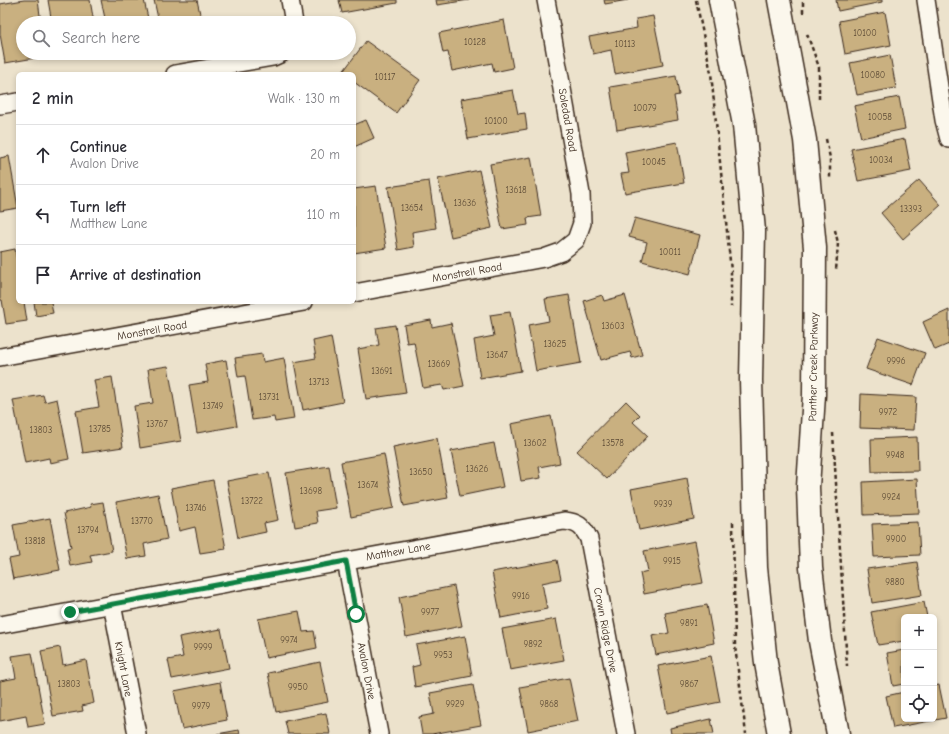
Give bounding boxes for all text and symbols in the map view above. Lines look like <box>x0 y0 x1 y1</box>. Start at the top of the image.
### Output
search box <box>16 16 356 60</box>
icon: search <box>30 27 52 49</box>
house number: 10100 <box>853 28 877 38</box>
text: Search here <box>62 29 140 47</box>
house number: 10128 <box>464 37 486 47</box>
house number: 10113 <box>615 39 635 49</box>
house number: 10080 <box>861 70 885 80</box>
house number: 10117 <box>375 72 396 82</box>
street label: Soledad Road <box>555 87 580 153</box>
text: 2 min <box>32 89 73 108</box>
text: Walk · 130 m <box>268 91 340 106</box>
house number: 10079 <box>633 103 657 113</box>
house number: 10058 <box>868 112 892 122</box>
house number: 10100 <box>484 116 508 126</box>
text: Continue <box>70 138 127 156</box>
icon: ahead <box>32 144 54 166</box>
text: 20 m <box>310 147 340 162</box>
house number: 10034 <box>869 155 893 165</box>
text: Avalon Drive <box>70 156 139 171</box>
house number: 10045 <box>642 157 666 167</box>
house number: 13618 <box>505 185 527 195</box>
text: Turn left <box>70 198 126 216</box>
house number: 13636 <box>454 198 476 208</box>
house number: 13654 <box>401 203 423 213</box>
icon: left <box>32 204 54 226</box>
house number: 13393 <box>900 204 922 214</box>
text: 110 m <box>307 207 340 222</box>
text: Matthew Lane <box>70 216 147 231</box>
house number: 10011 <box>659 247 681 257</box>
street label: Monstrell Road <box>431 260 503 285</box>
icon: arrive <box>32 264 54 286</box>
text: Arrive at destination <box>70 266 201 284</box>
street label: Panther Creek Parkway <box>806 312 821 422</box>
street label: Monstrell Road <box>116 318 188 343</box>
house number: 13603 <box>601 321 625 331</box>
house number: 13625 <box>544 339 566 349</box>
house number: 13647 <box>486 350 509 360</box>
house number: 9996 <box>886 356 906 366</box>
house number: 13669 <box>428 359 451 369</box>
house number: 13691 <box>371 366 393 376</box>
house number: 13713 <box>309 377 329 387</box>
house number: 13731 <box>259 392 280 402</box>
house number: 13749 <box>203 401 224 411</box>
house number: 9972 <box>879 407 898 417</box>
house number: 13767 <box>146 419 168 429</box>
house number: 13785 <box>89 424 111 434</box>
house number: 13803 <box>30 425 52 435</box>
house number: 13602 <box>523 438 547 448</box>
house number: 13578 <box>602 438 624 448</box>
house number: 9948 <box>886 450 905 460</box>
house number: 13626 <box>466 464 488 474</box>
house number: 13650 <box>409 467 433 477</box>
house number: 13674 <box>358 480 378 490</box>
house number: 13698 <box>300 486 323 496</box>
house number: 9924 <box>882 492 900 502</box>
house number: 13722 <box>241 496 263 506</box>
house number: 9939 <box>654 499 673 509</box>
house number: 13746 <box>186 503 207 513</box>
house number: 13770 <box>131 516 153 526</box>
house number: 13794 <box>77 525 99 535</box>
house number: 9900 <box>886 534 906 544</box>
house number: 13818 <box>25 536 46 546</box>
street label: Matthew Lane <box>365 539 432 564</box>
house number: 9915 <box>663 556 681 566</box>
house number: 9880 <box>885 577 905 587</box>
street label: Crown Ridge Drive <box>591 586 620 674</box>
house number: 9916 <box>512 591 530 601</box>
route end <box>61 603 79 621</box>
route start <box>347 605 365 623</box>
house number: 9977 <box>421 607 440 617</box>
map controls <box>901 614 937 722</box>
button: + <box>901 614 937 650</box>
house number: 9891 <box>680 618 698 628</box>
house number: 9974 <box>280 635 298 645</box>
house number: 9892 <box>524 639 543 649</box>
street label: Knight Lane <box>112 640 135 698</box>
street label: Avalon Drive <box>355 641 379 701</box>
house number: 9999 <box>193 642 213 652</box>
house number: 9953 <box>434 650 453 660</box>
button: − <box>901 650 937 686</box>
house number: 13803 <box>58 679 80 689</box>
house number: 9867 <box>680 679 699 689</box>
house number: 9950 <box>288 682 308 692</box>
button: locate <box>901 686 937 722</box>
house number: 9929 <box>445 699 465 709</box>
house number: 9868 <box>540 699 559 709</box>
house number: 9979 <box>192 701 210 711</box>

